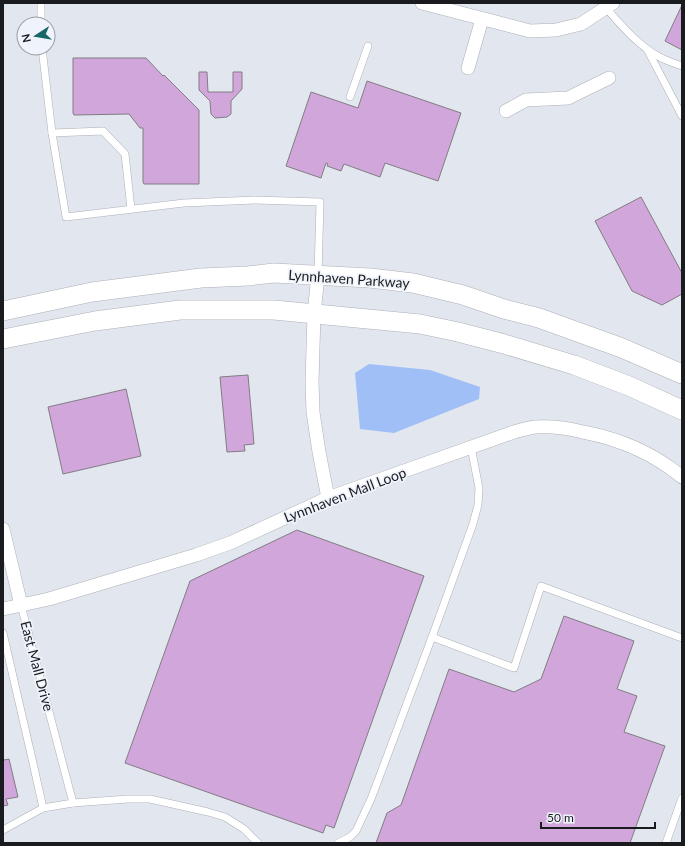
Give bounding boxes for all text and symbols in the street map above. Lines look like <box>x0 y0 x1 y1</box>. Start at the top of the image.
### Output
north arrow <box>16 16 56 56</box>
text: N <box>18 33 33 44</box>
street label: Lynnhaven Parkway <box>288 266 411 291</box>
street label: Lynnhaven Mall Loop <box>281 463 408 526</box>
street label: East Mall Drive <box>17 619 58 713</box>
scale bar <box>541 804 655 830</box>
text: 50 m <box>547 810 574 825</box>

